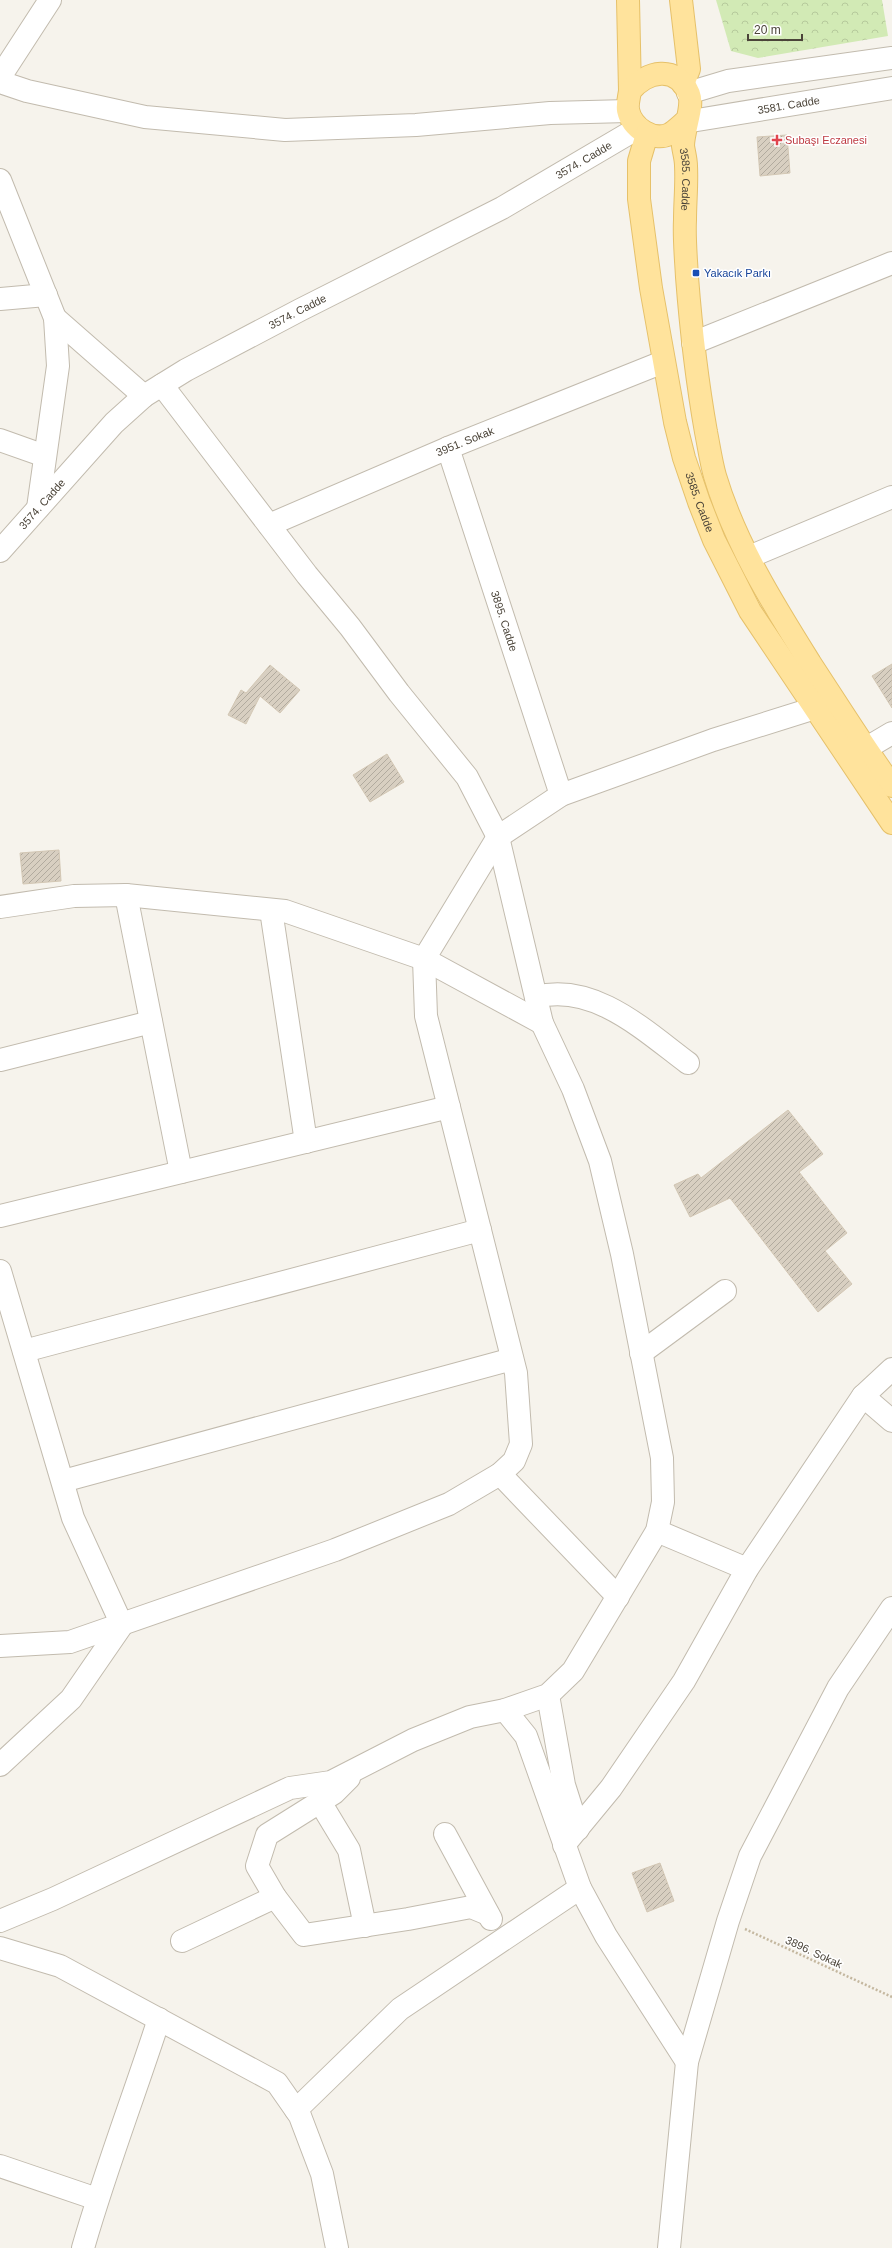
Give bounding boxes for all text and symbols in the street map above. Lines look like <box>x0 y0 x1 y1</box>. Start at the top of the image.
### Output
scale bar <box>748 16 802 42</box>
text: 20 m <box>754 23 781 37</box>
street label: 3581. Cadde <box>757 94 821 116</box>
place label: Subaşı Eczanesi <box>785 134 867 146</box>
marker: Subaşı Eczanesi <box>772 135 782 145</box>
street label: 3574. Cadde <box>553 139 614 181</box>
street label: 3585. Cadde <box>677 147 692 211</box>
place label: Yakacık Parkı <box>704 267 771 279</box>
marker: Yakacık Parkı <box>691 268 701 278</box>
street label: 3574. Cadde <box>267 292 328 331</box>
street label: 3951. Sokak <box>434 424 496 458</box>
street label: 3585. Cadde <box>683 471 716 534</box>
street label: 3574. Cadde <box>16 476 67 531</box>
street label: 3895. Cadde <box>489 589 520 653</box>
street label: 3896. Sokak <box>784 1934 845 1971</box>

